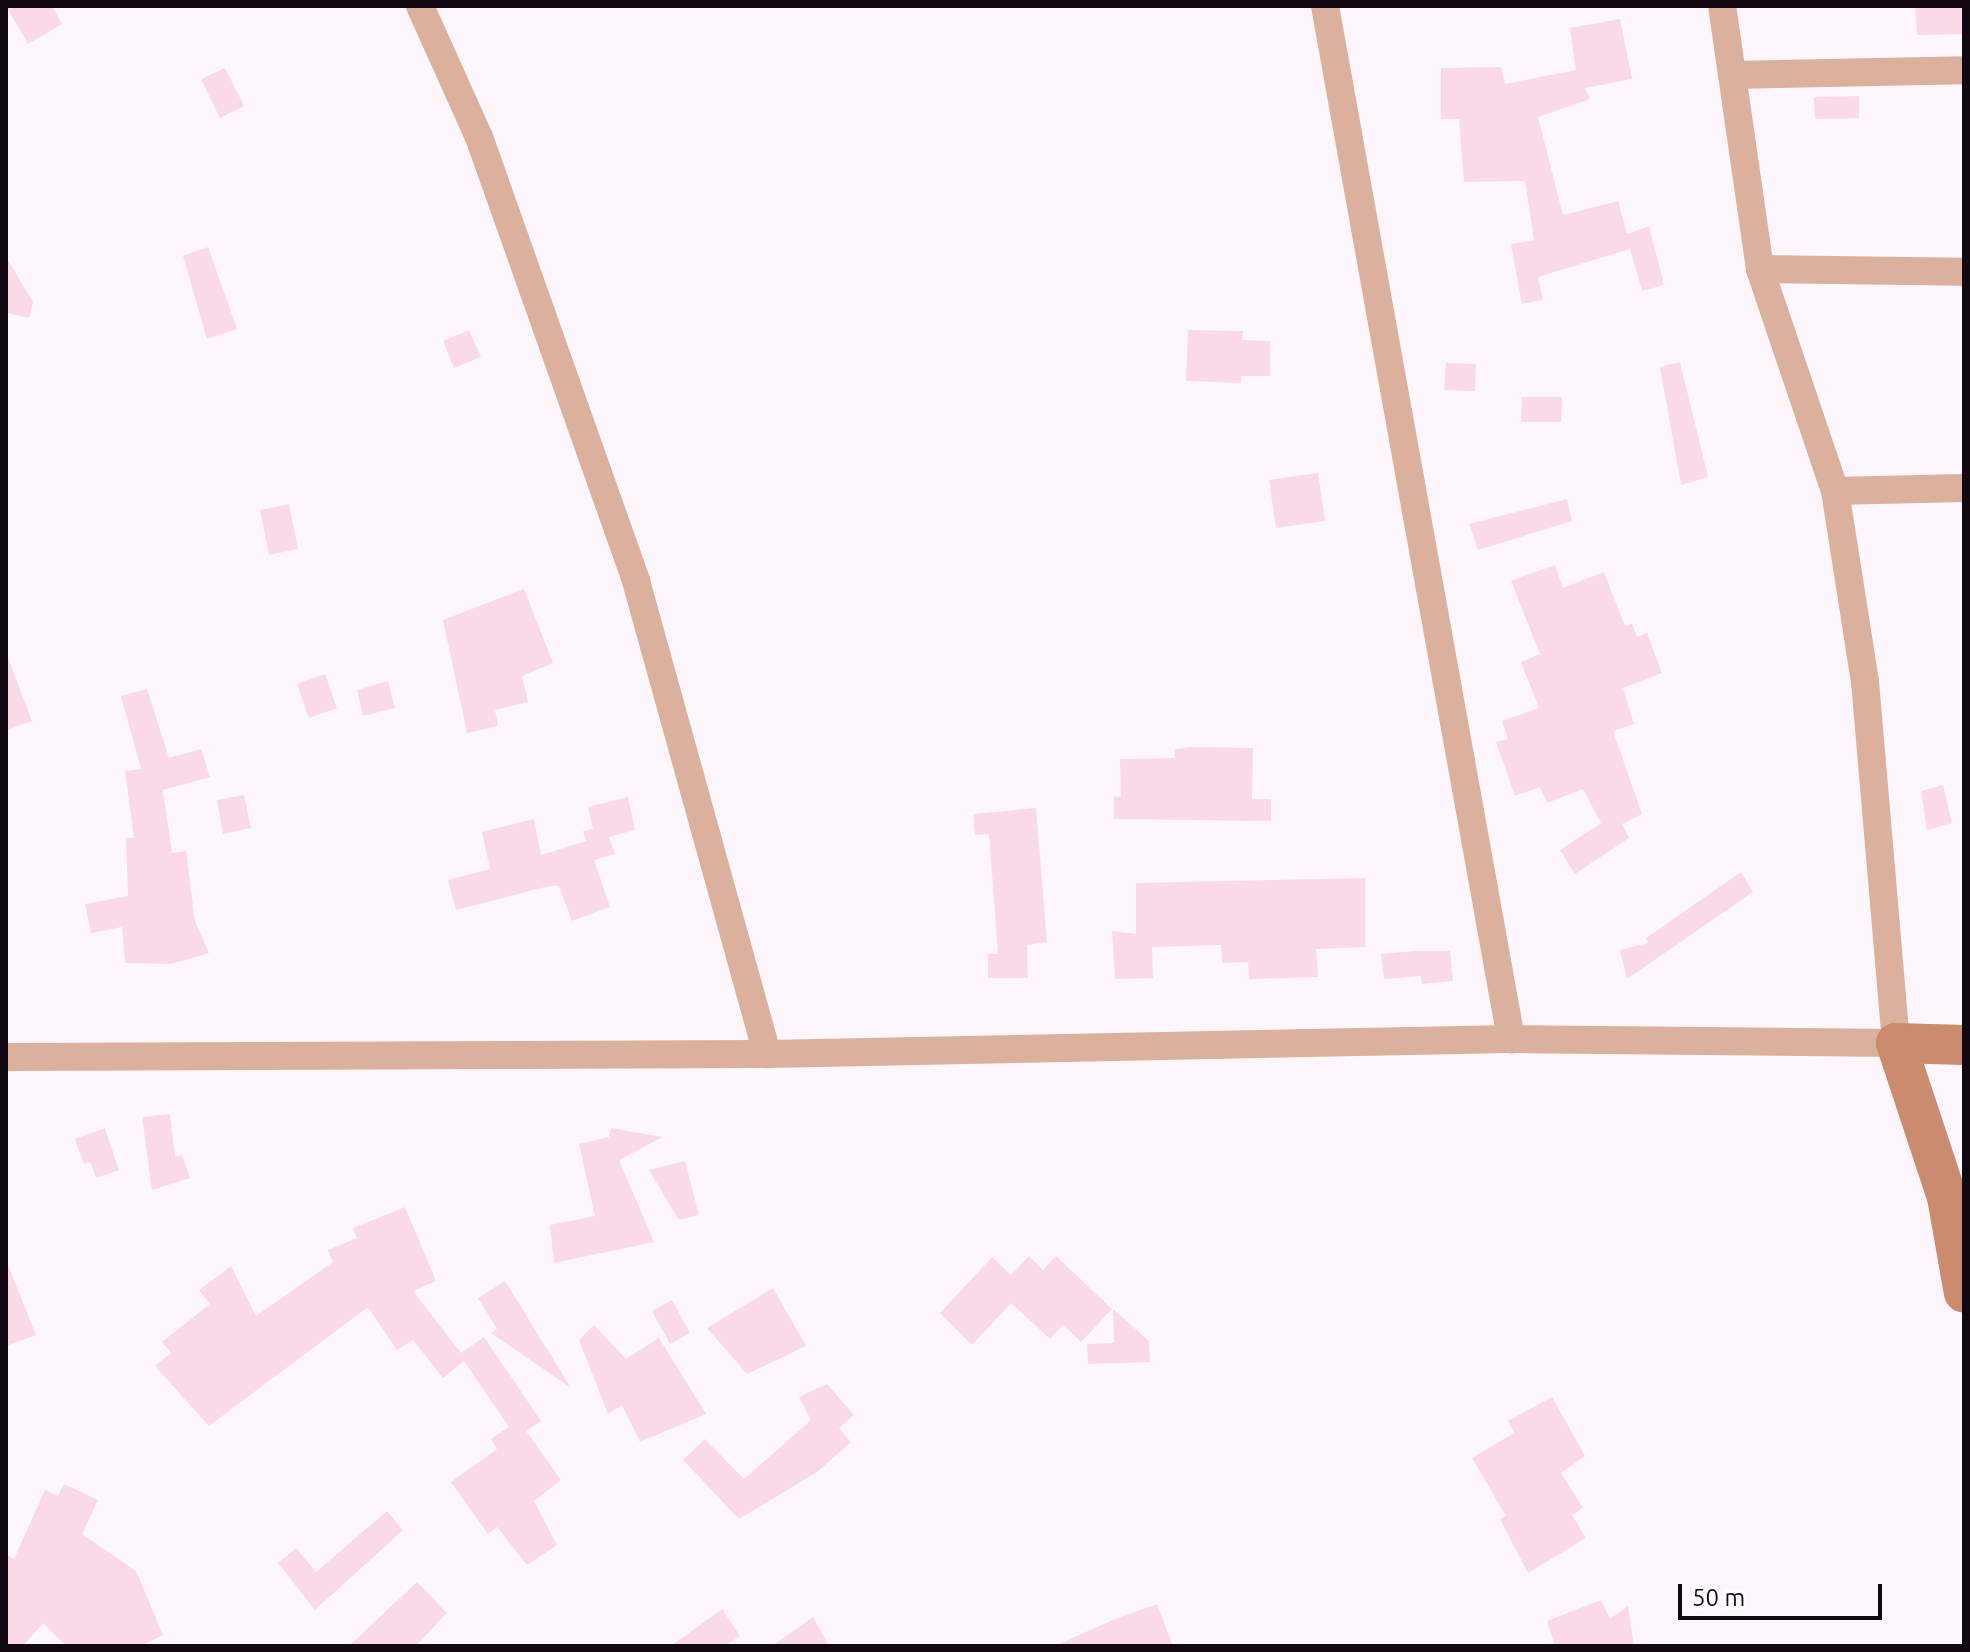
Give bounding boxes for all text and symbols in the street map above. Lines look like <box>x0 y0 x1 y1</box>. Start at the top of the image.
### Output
scale bar <box>1682 1568 1886 1618</box>
text: 50 m <box>1692 1584 1745 1611</box>

